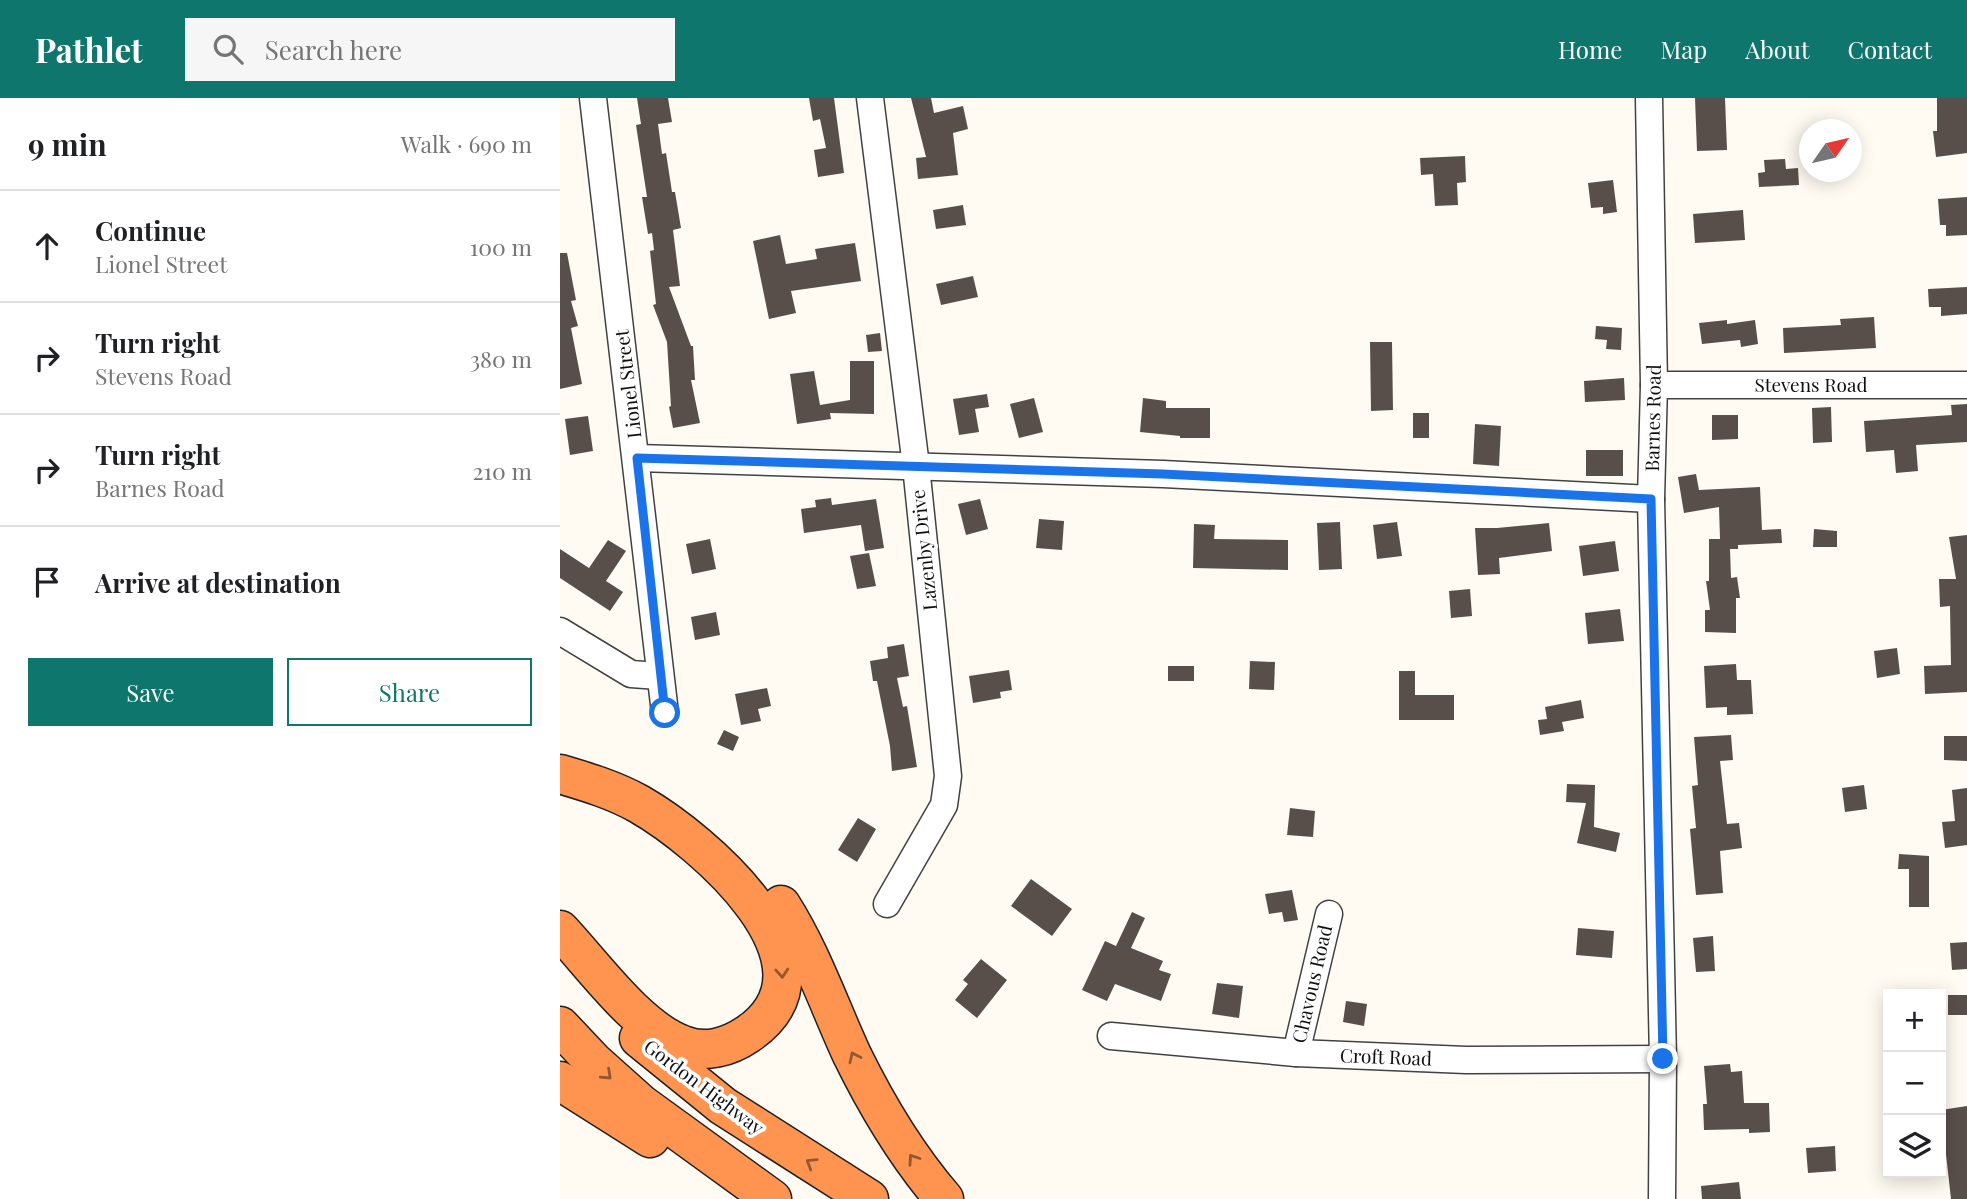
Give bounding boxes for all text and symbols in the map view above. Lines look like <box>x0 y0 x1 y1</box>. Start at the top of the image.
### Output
search box <box>185 18 675 81</box>
text: Pathlet <box>35 27 143 71</box>
icon: search <box>209 30 247 68</box>
text: Search here <box>265 32 402 67</box>
text: Home <box>1558 33 1622 65</box>
text: Map <box>1660 33 1707 65</box>
text: About <box>1745 33 1809 65</box>
text: Contact <box>1847 33 1932 65</box>
north arrow <box>1799 119 1862 182</box>
text: 9 min <box>28 124 107 164</box>
text: Walk · 690 m <box>401 128 532 159</box>
text: Continue <box>95 213 206 248</box>
icon: ahead <box>28 227 66 265</box>
text: 100 m <box>470 231 532 262</box>
text: Lionel Street <box>95 248 227 279</box>
text: Turn right <box>95 325 221 360</box>
street label: Lionel Street <box>607 328 647 440</box>
icon: right <box>28 339 66 377</box>
text: 380 m <box>470 343 532 374</box>
text: Stevens Road <box>95 360 232 391</box>
street label: Barnes Road <box>1638 364 1666 472</box>
street label: Stevens Road <box>1754 371 1868 397</box>
text: Turn right <box>95 437 221 472</box>
icon: right <box>28 451 66 489</box>
text: 210 m <box>473 455 532 486</box>
text: Barnes Road <box>95 472 225 503</box>
street label: Lazenby Drive <box>904 488 942 612</box>
icon: arrive <box>28 563 66 601</box>
text: Arrive at destination <box>95 565 341 600</box>
button: Save <box>28 658 273 726</box>
button: Share <box>287 658 532 726</box>
route start <box>649 697 680 728</box>
street label: Chavous Road <box>1285 922 1337 1045</box>
one-way arrow <box>774 968 789 979</box>
map controls <box>1883 989 1946 1178</box>
button: + <box>1883 989 1946 1052</box>
street label: Gordon Highway <box>639 1033 770 1140</box>
street label: Croft Road <box>1339 1041 1433 1071</box>
route end <box>1647 1043 1678 1074</box>
one-way arrow <box>848 1052 862 1064</box>
button: − <box>1883 1052 1946 1115</box>
one-way arrow <box>599 1066 612 1079</box>
button: layers <box>1883 1115 1946 1178</box>
one-way arrow <box>908 1154 921 1167</box>
one-way arrow <box>806 1158 819 1171</box>

